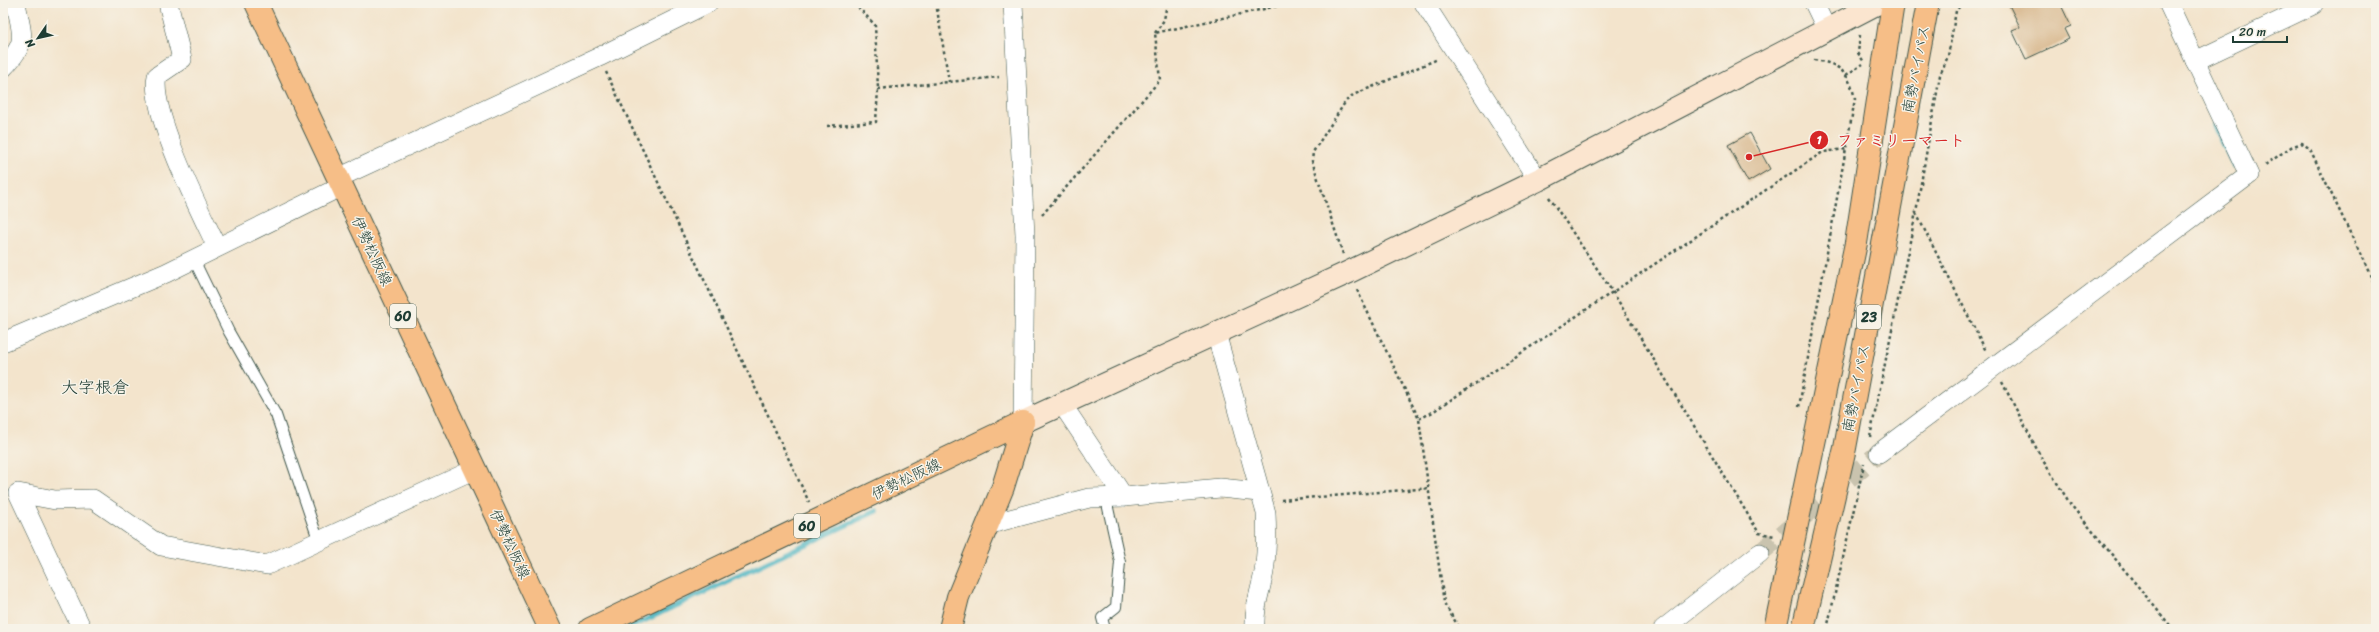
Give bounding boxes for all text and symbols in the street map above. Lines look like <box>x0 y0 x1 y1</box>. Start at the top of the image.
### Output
north arrow <box>18 18 58 58</box>
scale bar <box>2233 18 2287 44</box>
text: 20 m <box>2239 21 2266 43</box>
street label: 南勢バイパス <box>1895 22 1937 116</box>
text: N <box>20 35 41 53</box>
callout: ファミリーマート <box>1809 126 1973 154</box>
text: ファミリーマート <box>1837 126 1965 155</box>
text: 1 <box>1816 129 1822 151</box>
street label: 伊勢松阪線 <box>344 212 400 290</box>
road number: 60 <box>390 304 416 328</box>
road number: 23 <box>1857 305 1881 329</box>
street label: 南勢バイパス <box>1835 341 1877 435</box>
district label: 大字根倉 <box>61 372 129 402</box>
street label: 伊勢松阪線 <box>867 451 945 507</box>
street label: 伊勢松阪線 <box>482 505 538 583</box>
road number: 60 <box>794 514 820 538</box>

